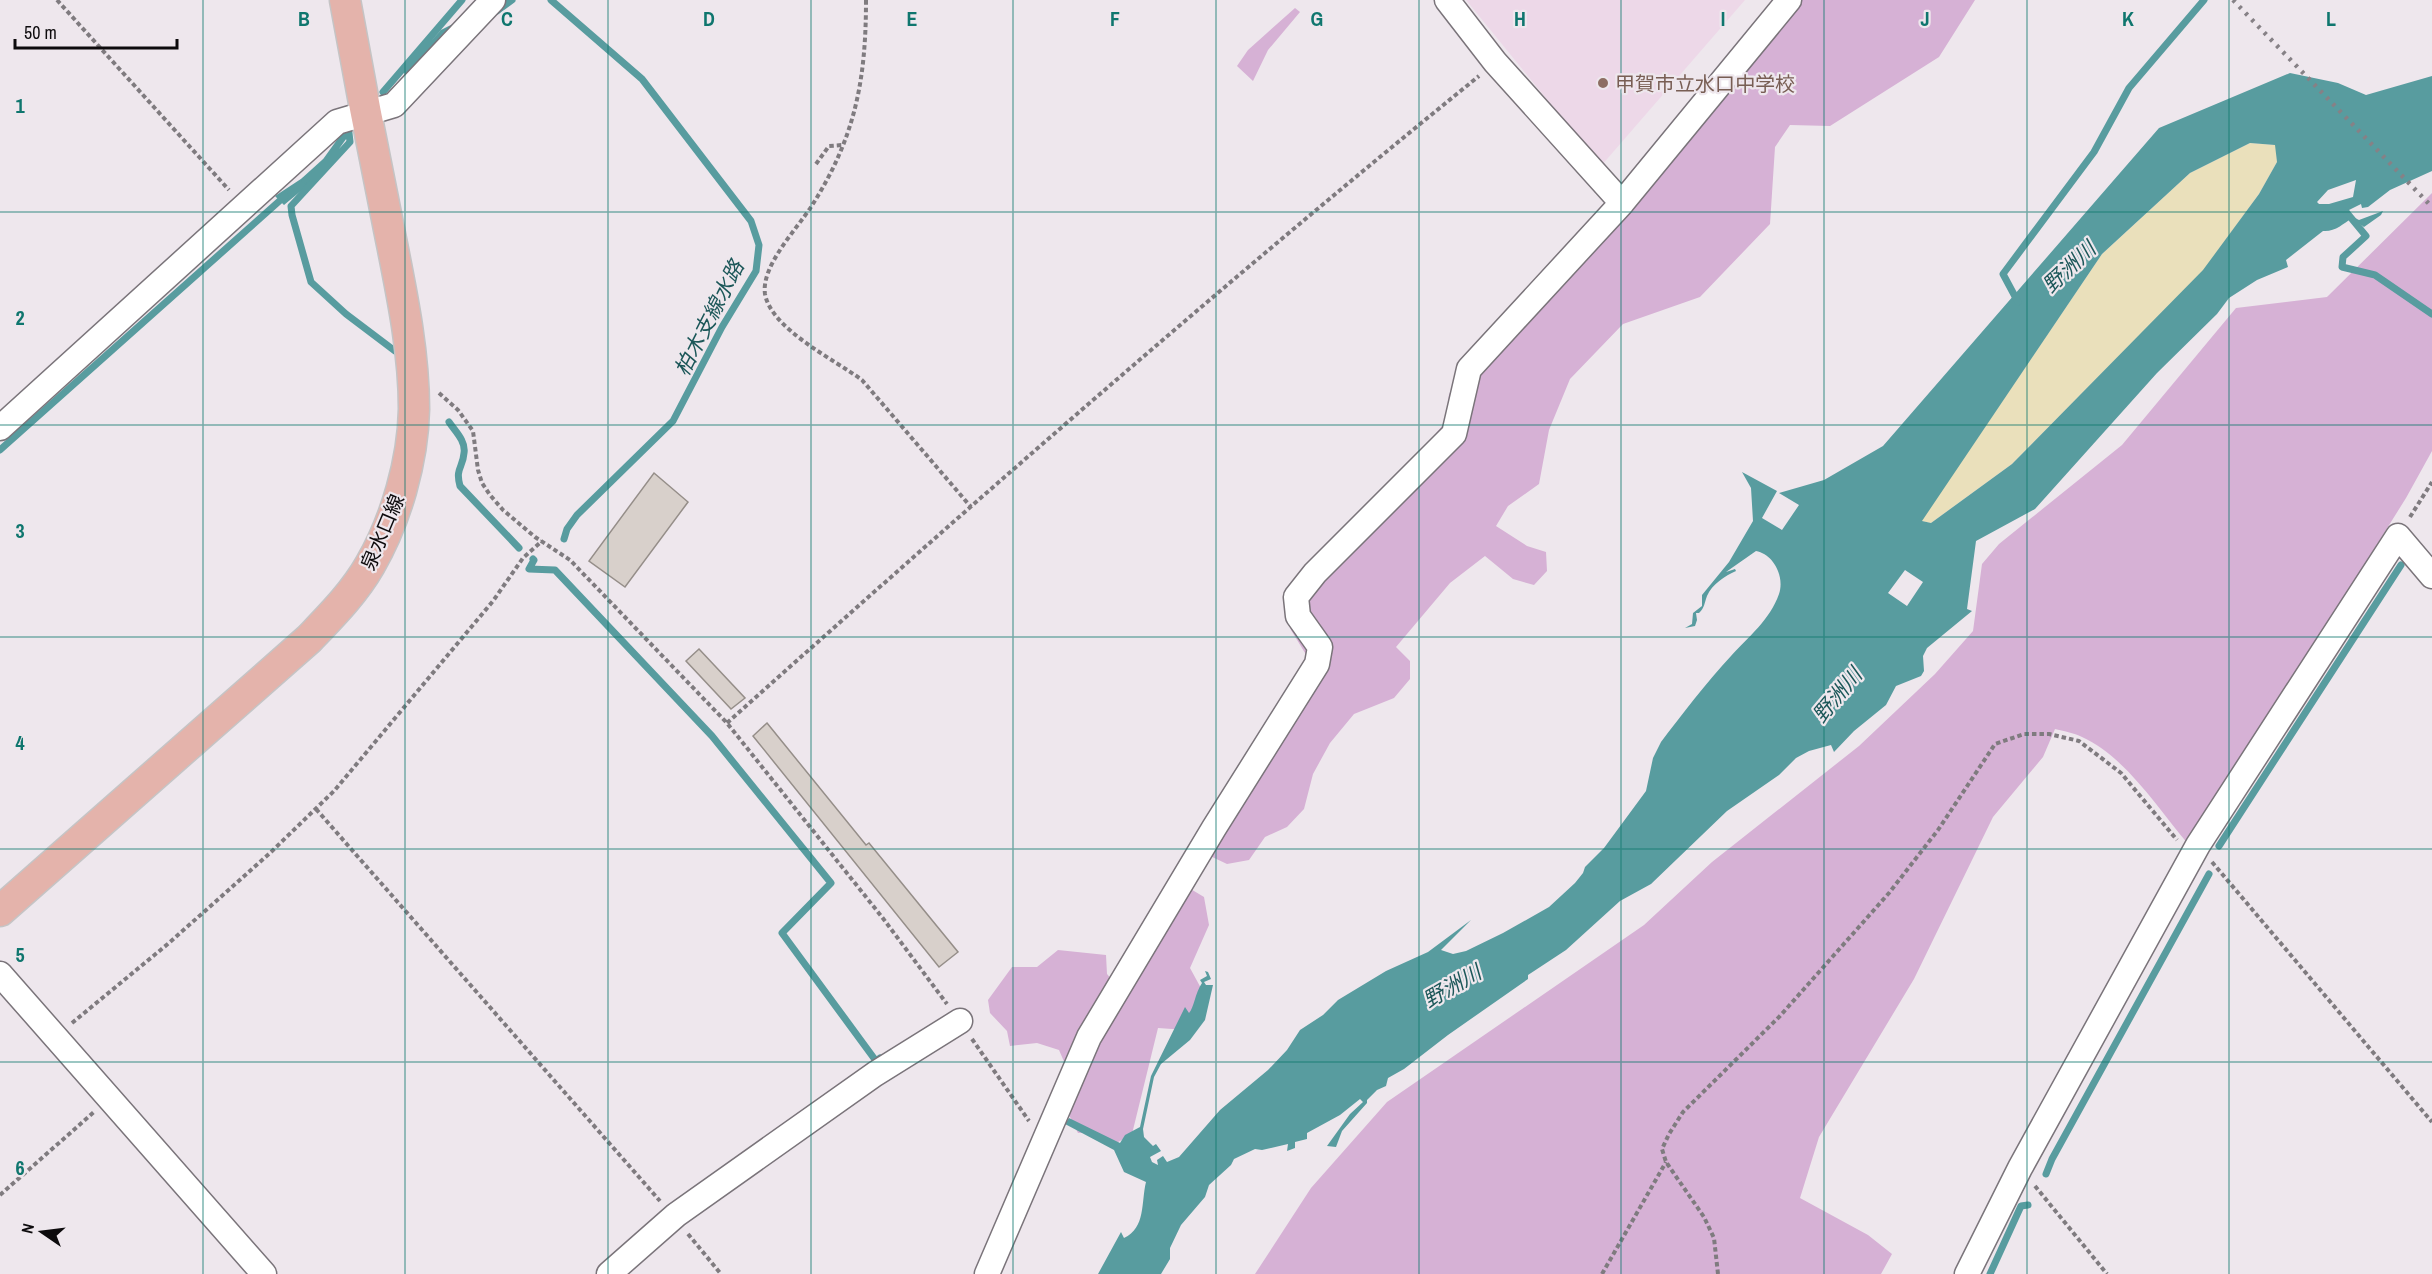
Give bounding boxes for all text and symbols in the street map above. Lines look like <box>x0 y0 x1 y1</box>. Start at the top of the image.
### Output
text: B <box>298 5 310 32</box>
text: C <box>501 5 513 32</box>
text: D <box>703 5 715 32</box>
text: E <box>907 5 918 32</box>
text: F <box>1110 5 1120 32</box>
text: G <box>1311 5 1323 32</box>
text: H <box>1514 5 1526 32</box>
text: I <box>1721 5 1725 32</box>
text: J <box>1920 5 1930 32</box>
text: K <box>2122 5 2134 32</box>
text: L <box>2326 5 2336 32</box>
scale bar <box>15 12 177 50</box>
text: 50 m <box>24 20 57 45</box>
place label: 甲賀市立水口中学校 <box>1615 70 1795 97</box>
marker: 甲賀市立水口中学校 <box>1596 76 1610 90</box>
text: 1 <box>15 92 25 119</box>
water label: 野洲川 <box>2036 234 2103 299</box>
water label: 柏木支線水路 <box>667 254 751 381</box>
text: 2 <box>15 304 25 331</box>
street label: 泉水口線 <box>354 490 410 574</box>
text: 3 <box>15 517 25 544</box>
water label: 野洲川 <box>1806 660 1870 728</box>
text: 4 <box>15 729 25 756</box>
text: 5 <box>15 941 25 968</box>
water label: 野洲川 <box>1417 957 1488 1014</box>
text: 6 <box>15 1154 25 1181</box>
north arrow <box>12 1202 72 1262</box>
text: N <box>16 1221 39 1236</box>

